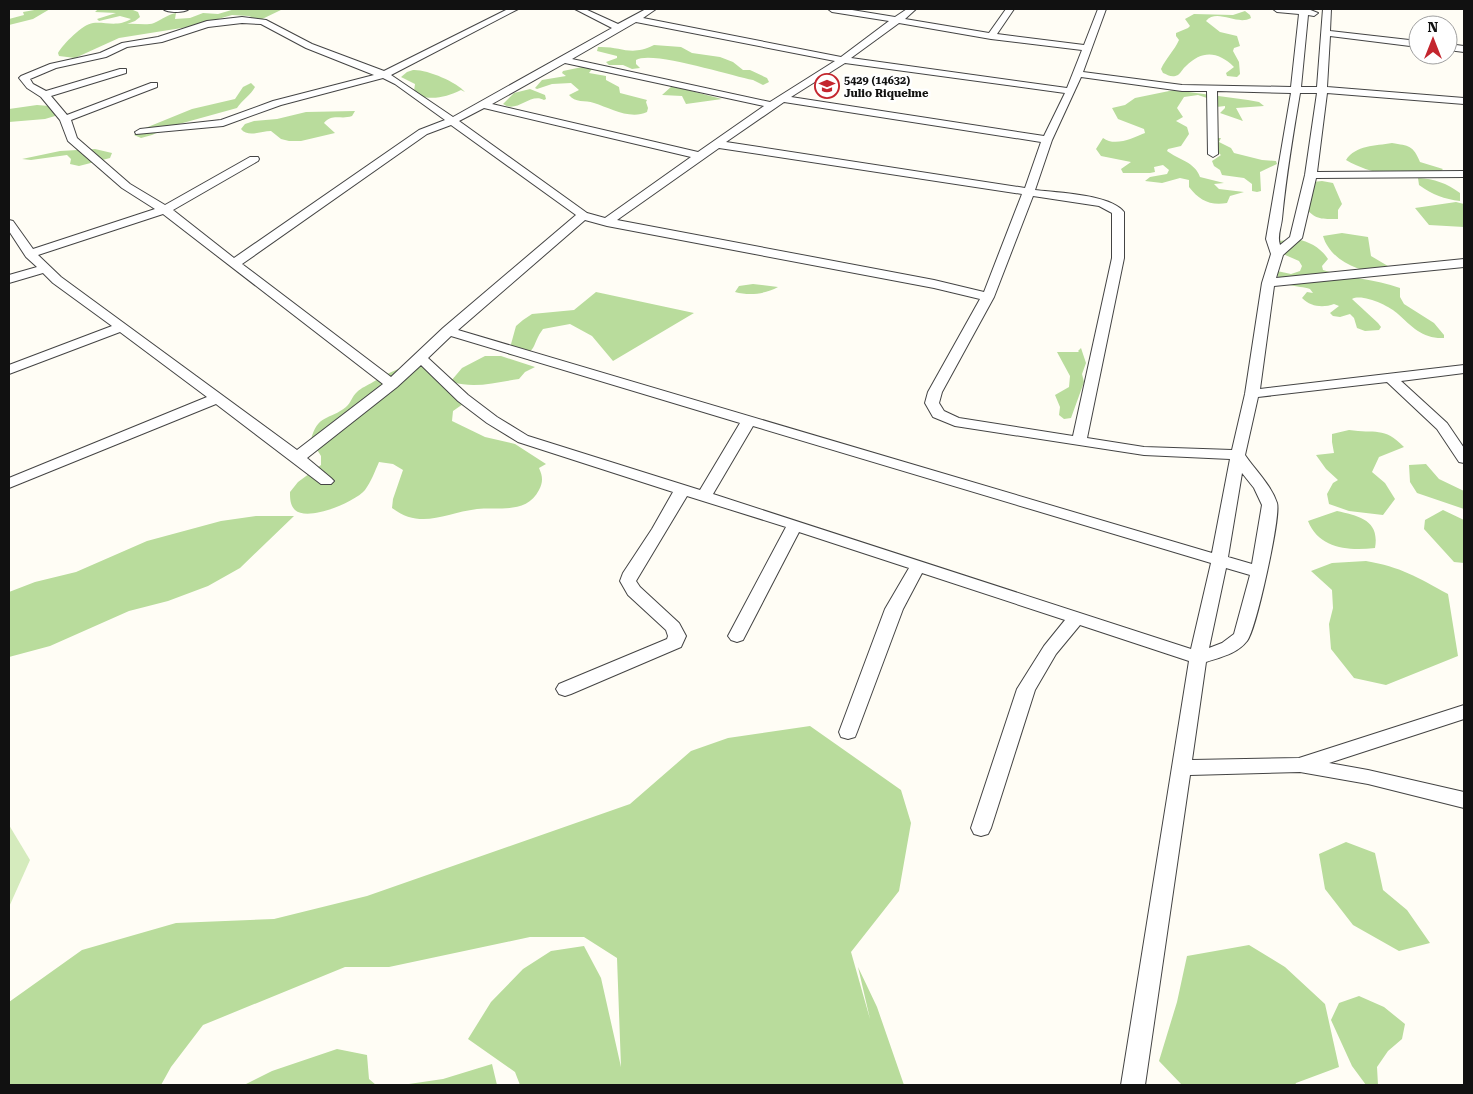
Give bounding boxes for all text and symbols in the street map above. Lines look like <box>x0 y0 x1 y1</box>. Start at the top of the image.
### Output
north arrow <box>1408 15 1458 65</box>
text: N <box>1428 19 1439 35</box>
school or university icon: 5429 (14632) Julio Riquelme <box>814 73 840 99</box>
place label: 5429 (14632) Julio Riquelme <box>844 74 929 100</box>

